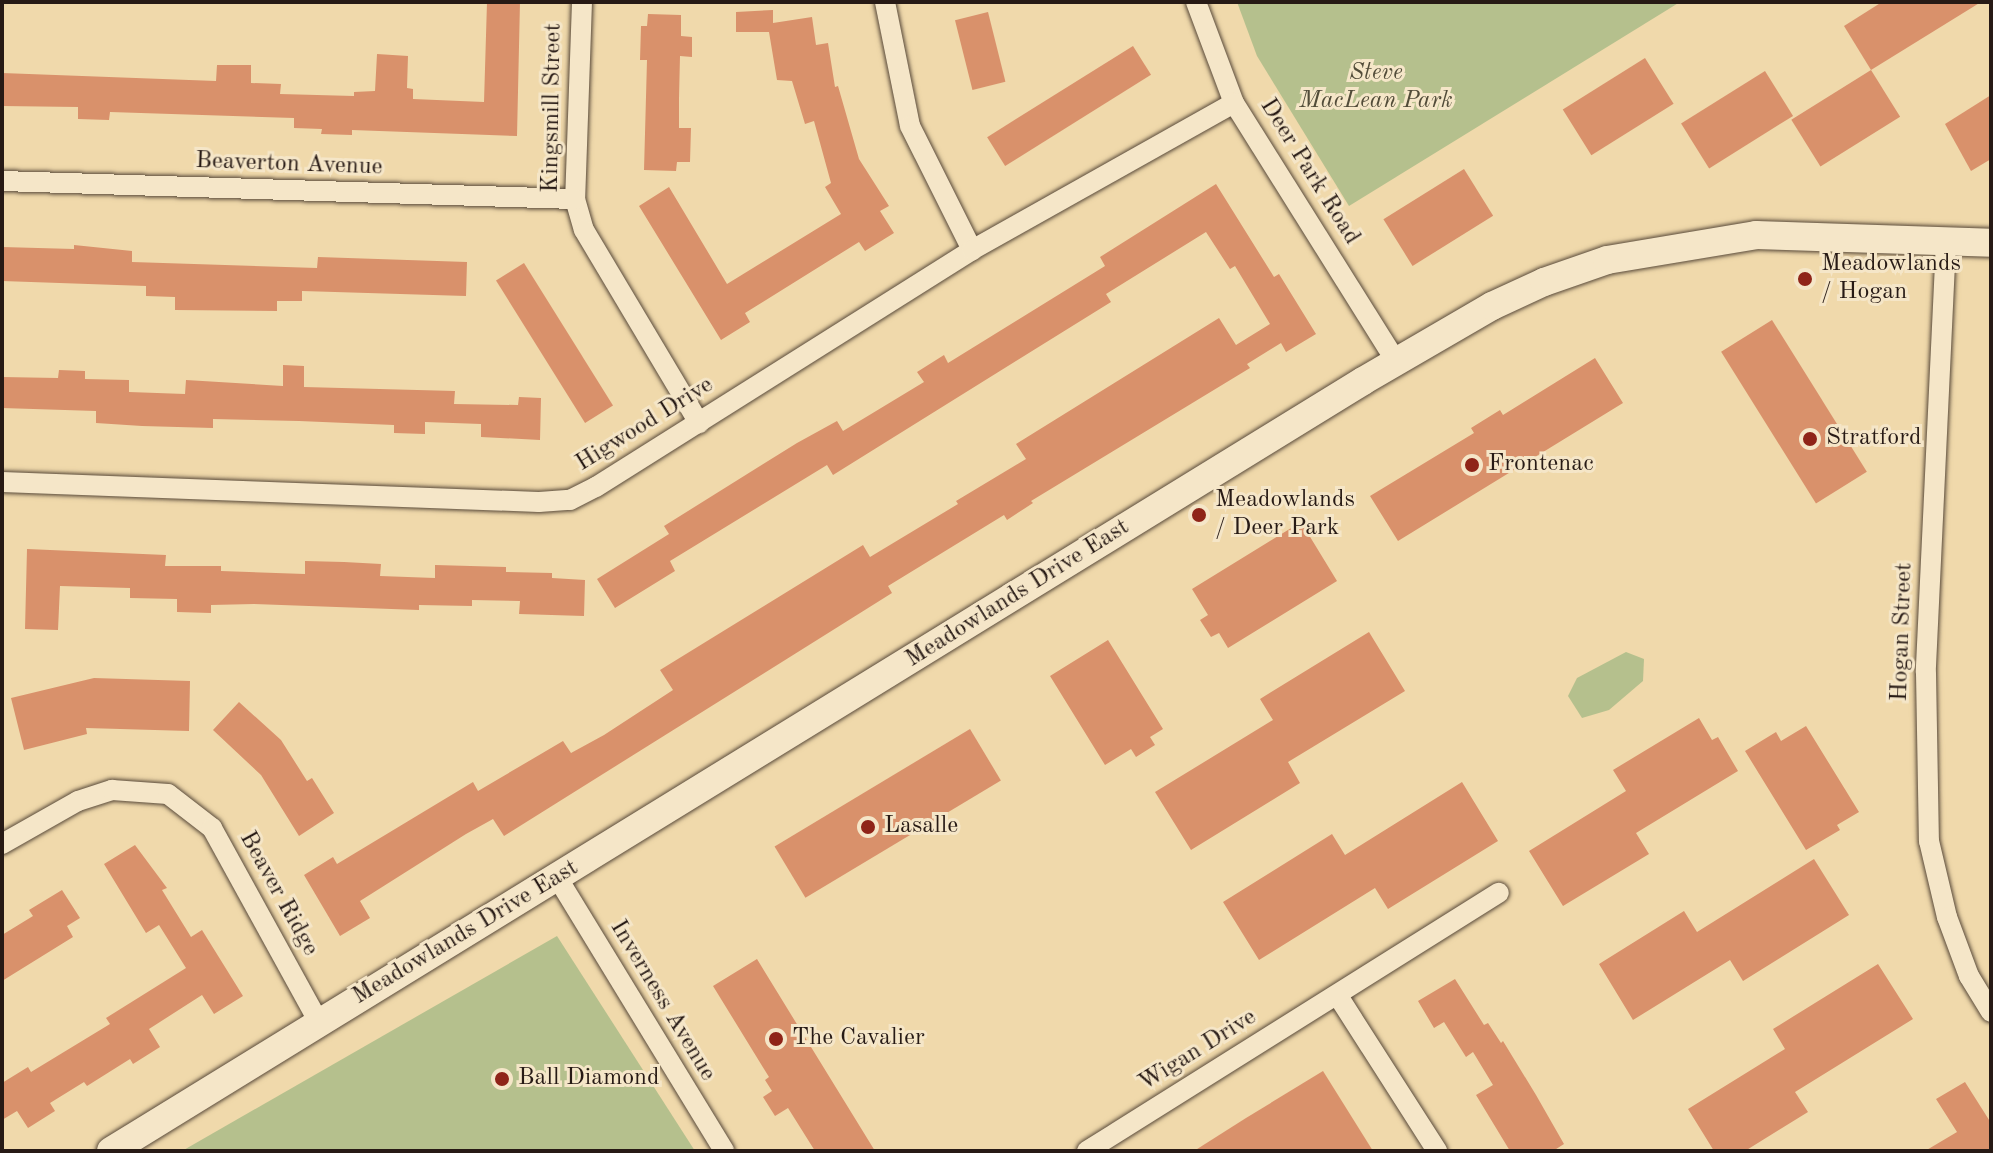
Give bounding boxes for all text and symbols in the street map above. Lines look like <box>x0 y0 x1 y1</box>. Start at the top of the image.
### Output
street label: Kingsmill Street <box>537 23 569 193</box>
park label: Steve MacLean Park <box>1299 60 1453 116</box>
street label: Deer Park Road <box>1253 94 1365 250</box>
street label: Beaverton Avenue <box>195 147 383 183</box>
place label: Meadowlands / Hogan <box>1821 251 1961 307</box>
marker: Meadowlands / Hogan <box>1796 270 1814 288</box>
street label: Higwood Drive <box>571 371 719 479</box>
place label: Stratford <box>1826 425 1922 453</box>
marker: Stratford <box>1801 430 1819 448</box>
place label: Frontenac <box>1488 451 1594 479</box>
marker: Frontenac <box>1463 456 1481 474</box>
place label: Meadowlands / Deer Park <box>1215 487 1355 543</box>
marker: Meadowlands / Deer Park <box>1190 506 1208 524</box>
street label: Meadowlands Drive East <box>901 513 1135 675</box>
street label: Hogan Street <box>1886 562 1920 702</box>
place label: Lasalle <box>884 813 958 841</box>
marker: Lasalle <box>859 818 877 836</box>
street label: Beaver Ridge <box>232 827 324 961</box>
street label: Meadowlands Drive East <box>348 854 584 1012</box>
street label: Inverness Avenue <box>603 915 721 1087</box>
street label: Wigan Drive <box>1134 1003 1262 1099</box>
place label: The Cavalier <box>792 1025 925 1053</box>
marker: The Cavalier <box>767 1030 785 1048</box>
place label: Ball Diamond <box>518 1065 660 1093</box>
marker: Ball Diamond <box>493 1070 511 1088</box>

